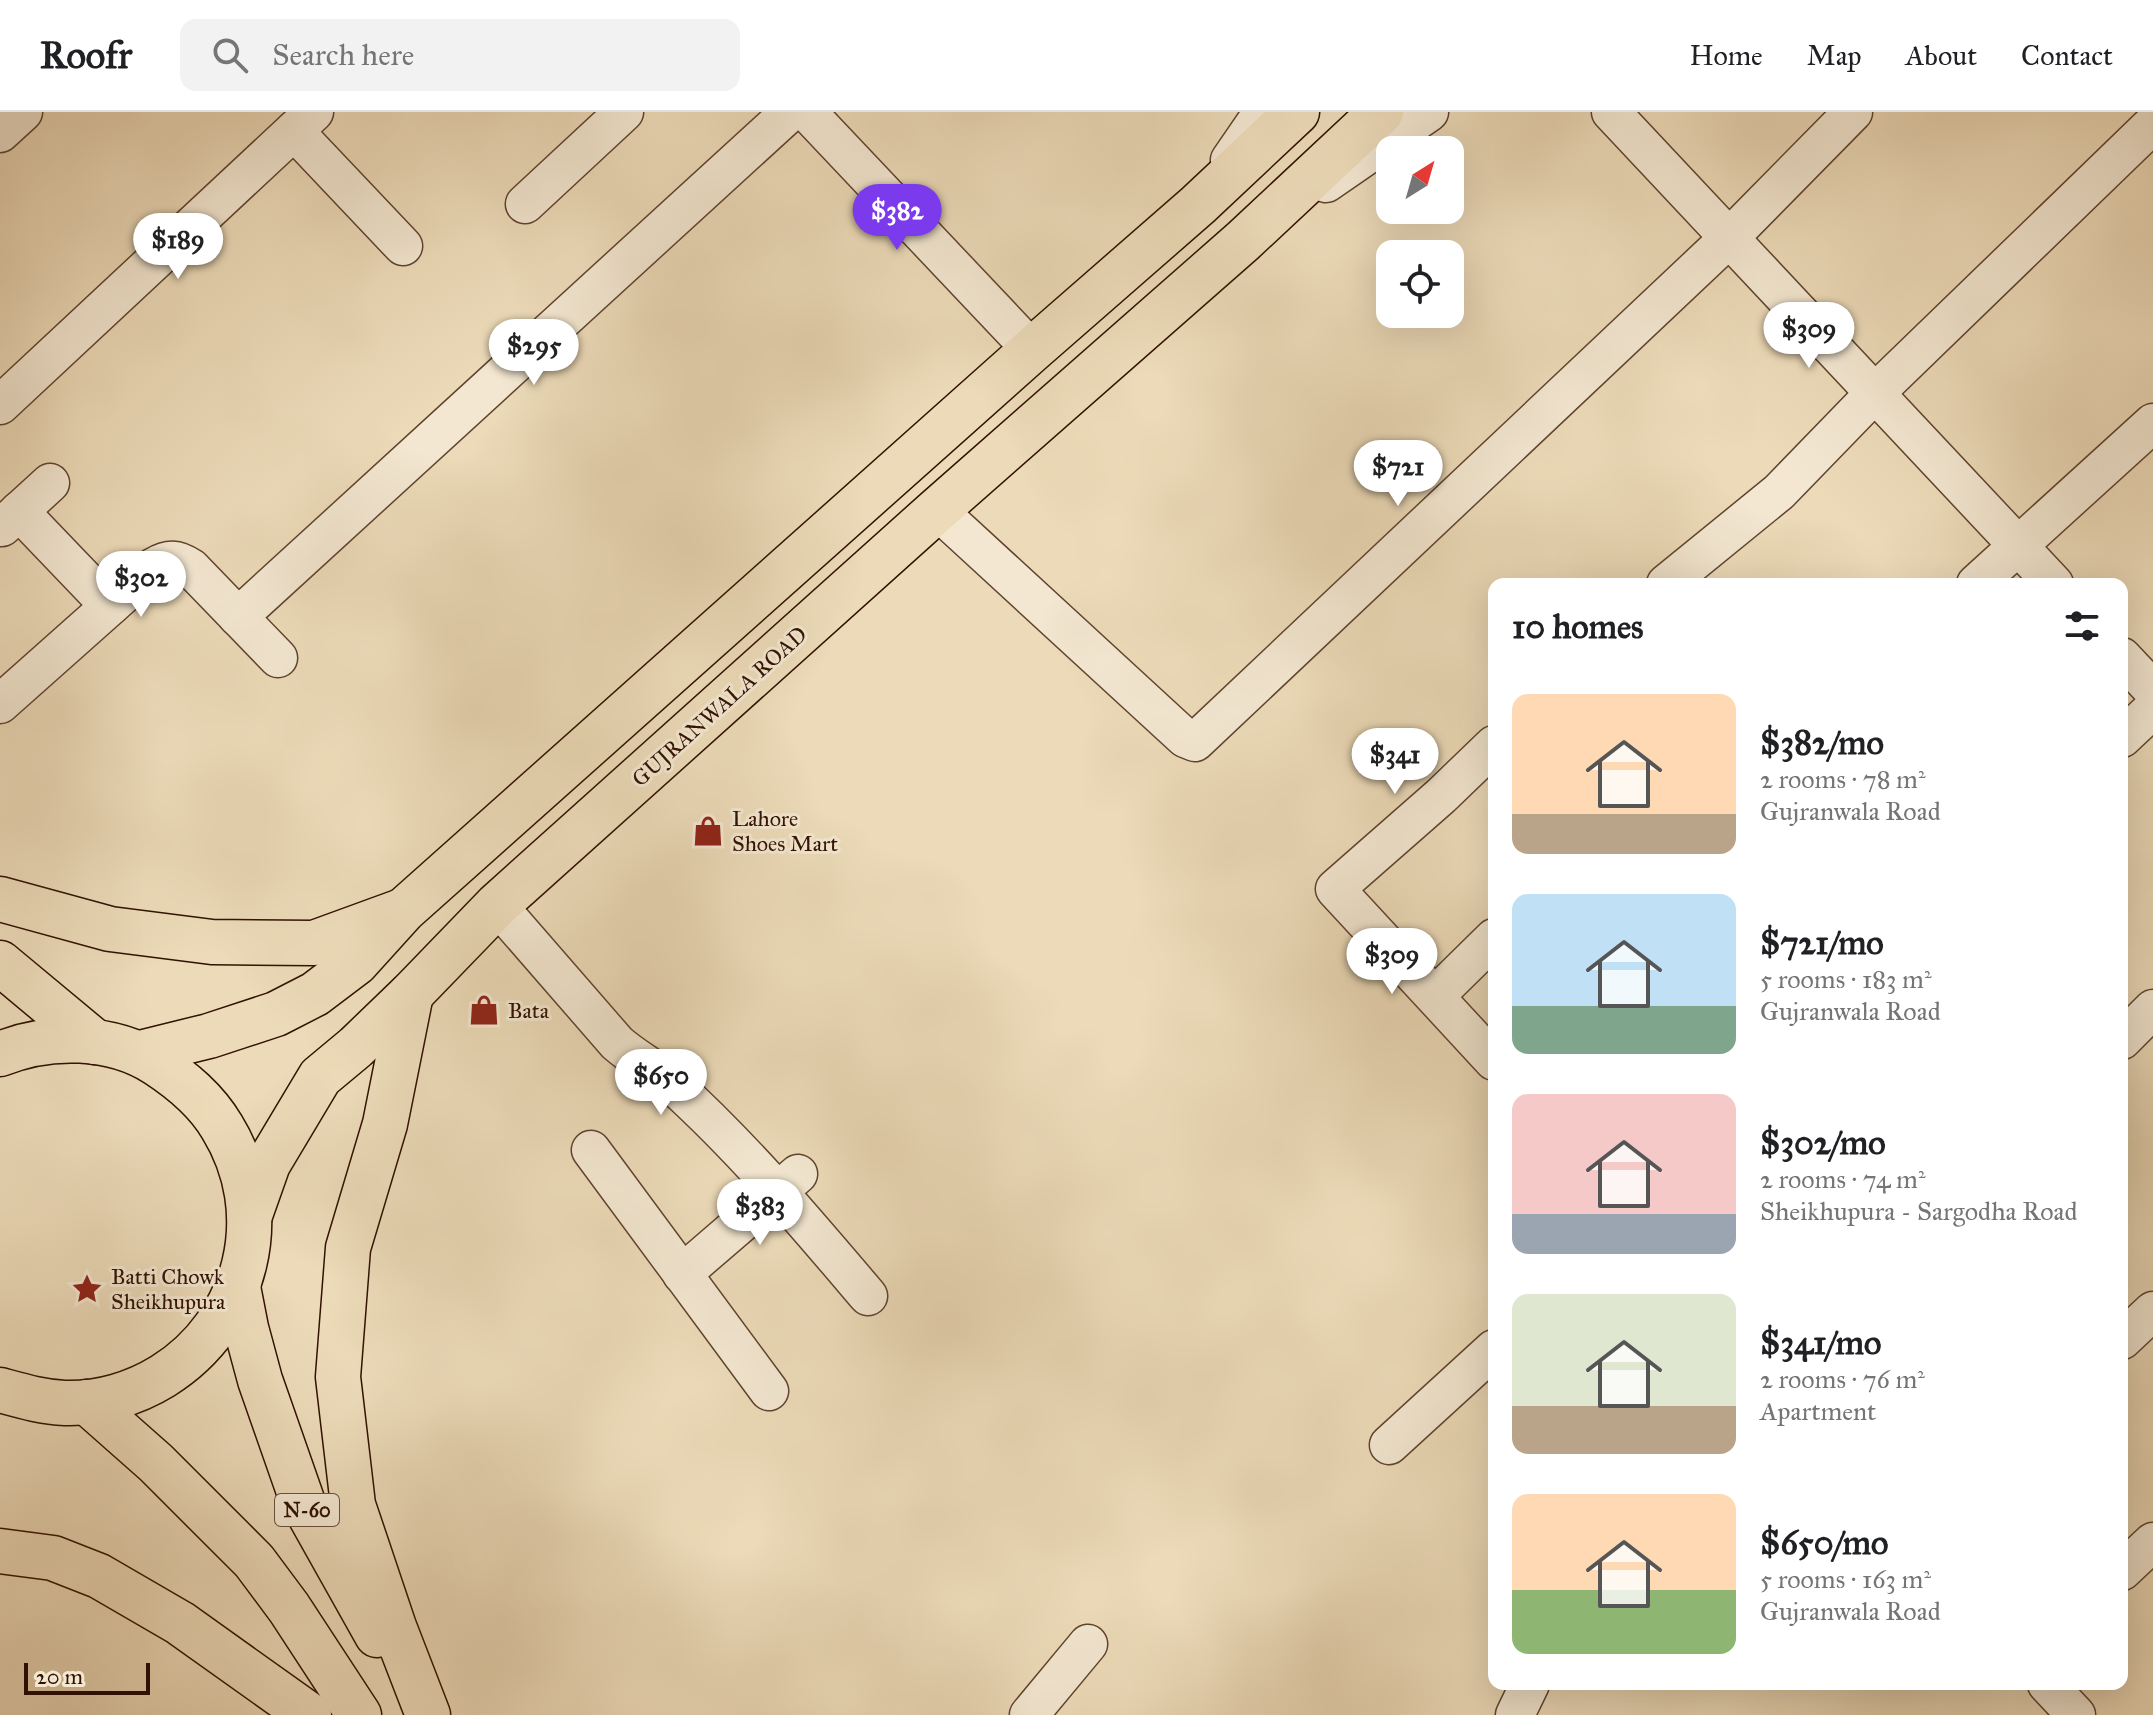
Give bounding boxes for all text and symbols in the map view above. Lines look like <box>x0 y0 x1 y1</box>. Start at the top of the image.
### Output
search box <box>180 19 740 91</box>
text: Roofr <box>40 32 132 78</box>
icon: search <box>208 33 252 77</box>
text: Search here <box>272 37 414 73</box>
text: Home <box>1690 38 1763 73</box>
text: Map <box>1807 38 1861 73</box>
text: About <box>1905 38 1977 73</box>
text: Contact <box>2021 38 2113 73</box>
north arrow <box>1376 136 1464 224</box>
map controls <box>1376 136 1464 328</box>
pin: $382 <box>850 184 944 252</box>
text: $382 <box>871 194 923 226</box>
pin: $189 <box>131 213 225 281</box>
text: $189 <box>151 223 205 255</box>
button: locate <box>1376 240 1464 328</box>
pin: $309 <box>1762 302 1856 370</box>
text: $309 <box>1781 312 1837 344</box>
pin: $295 <box>487 319 581 387</box>
text: $295 <box>507 329 561 361</box>
pin: $721 <box>1351 440 1445 508</box>
text: $721 <box>1372 450 1424 482</box>
pin: $302 <box>94 551 188 619</box>
text: $302 <box>114 561 168 593</box>
icon: filters <box>2060 604 2104 648</box>
text: 10 homes <box>1512 606 1643 647</box>
street label: GUJRANWALA ROAD <box>626 621 812 792</box>
text: $382/mo <box>1760 722 1884 763</box>
icon: home <box>1576 726 1672 822</box>
pin: $341 <box>1348 728 1442 796</box>
text: $341 <box>1370 738 1420 770</box>
text: 2 rooms · 78 m² <box>1760 763 1925 795</box>
text: Gujranwala Road <box>1760 795 1941 827</box>
place label: Lahore Shoes Mart <box>732 805 838 857</box>
shop icon: Lahore Shoes Mart <box>691 814 725 848</box>
text: $721/mo <box>1760 922 1884 963</box>
icon: home <box>1576 926 1672 1022</box>
pin: $309 <box>1345 928 1439 996</box>
text: $309 <box>1364 938 1420 970</box>
text: 5 rooms · 183 m² <box>1760 963 1932 995</box>
shop icon: Bata <box>467 993 501 1027</box>
text: Gujranwala Road <box>1760 995 1941 1027</box>
place label: Bata <box>508 997 550 1024</box>
pin: $650 <box>614 1049 708 1117</box>
text: $650 <box>633 1059 689 1091</box>
text: $302/mo <box>1760 1122 1886 1163</box>
icon: home <box>1576 1126 1672 1222</box>
text: 2 rooms · 74 m² <box>1760 1163 1926 1195</box>
pin: $383 <box>713 1179 807 1247</box>
text: $383 <box>735 1189 785 1221</box>
text: Sheikhupura - Sargodha Road <box>1760 1195 2078 1227</box>
place label: Batti Chowk Sheikhupura <box>111 1263 226 1315</box>
place icon: Batti Chowk Sheikhupura <box>70 1272 104 1306</box>
text: $341/mo <box>1760 1322 1881 1363</box>
icon: home <box>1576 1326 1672 1422</box>
text: 2 rooms · 76 m² <box>1760 1363 1925 1395</box>
text: Apartment <box>1760 1395 1876 1427</box>
road number: N-60 <box>275 1494 339 1526</box>
text: $650/mo <box>1760 1522 1888 1563</box>
icon: home <box>1576 1526 1672 1622</box>
text: 5 rooms · 163 m² <box>1760 1563 1931 1595</box>
text: Gujranwala Road <box>1760 1595 1941 1627</box>
scale bar <box>24 1659 150 1695</box>
text: 20 m <box>36 1663 83 1690</box>

